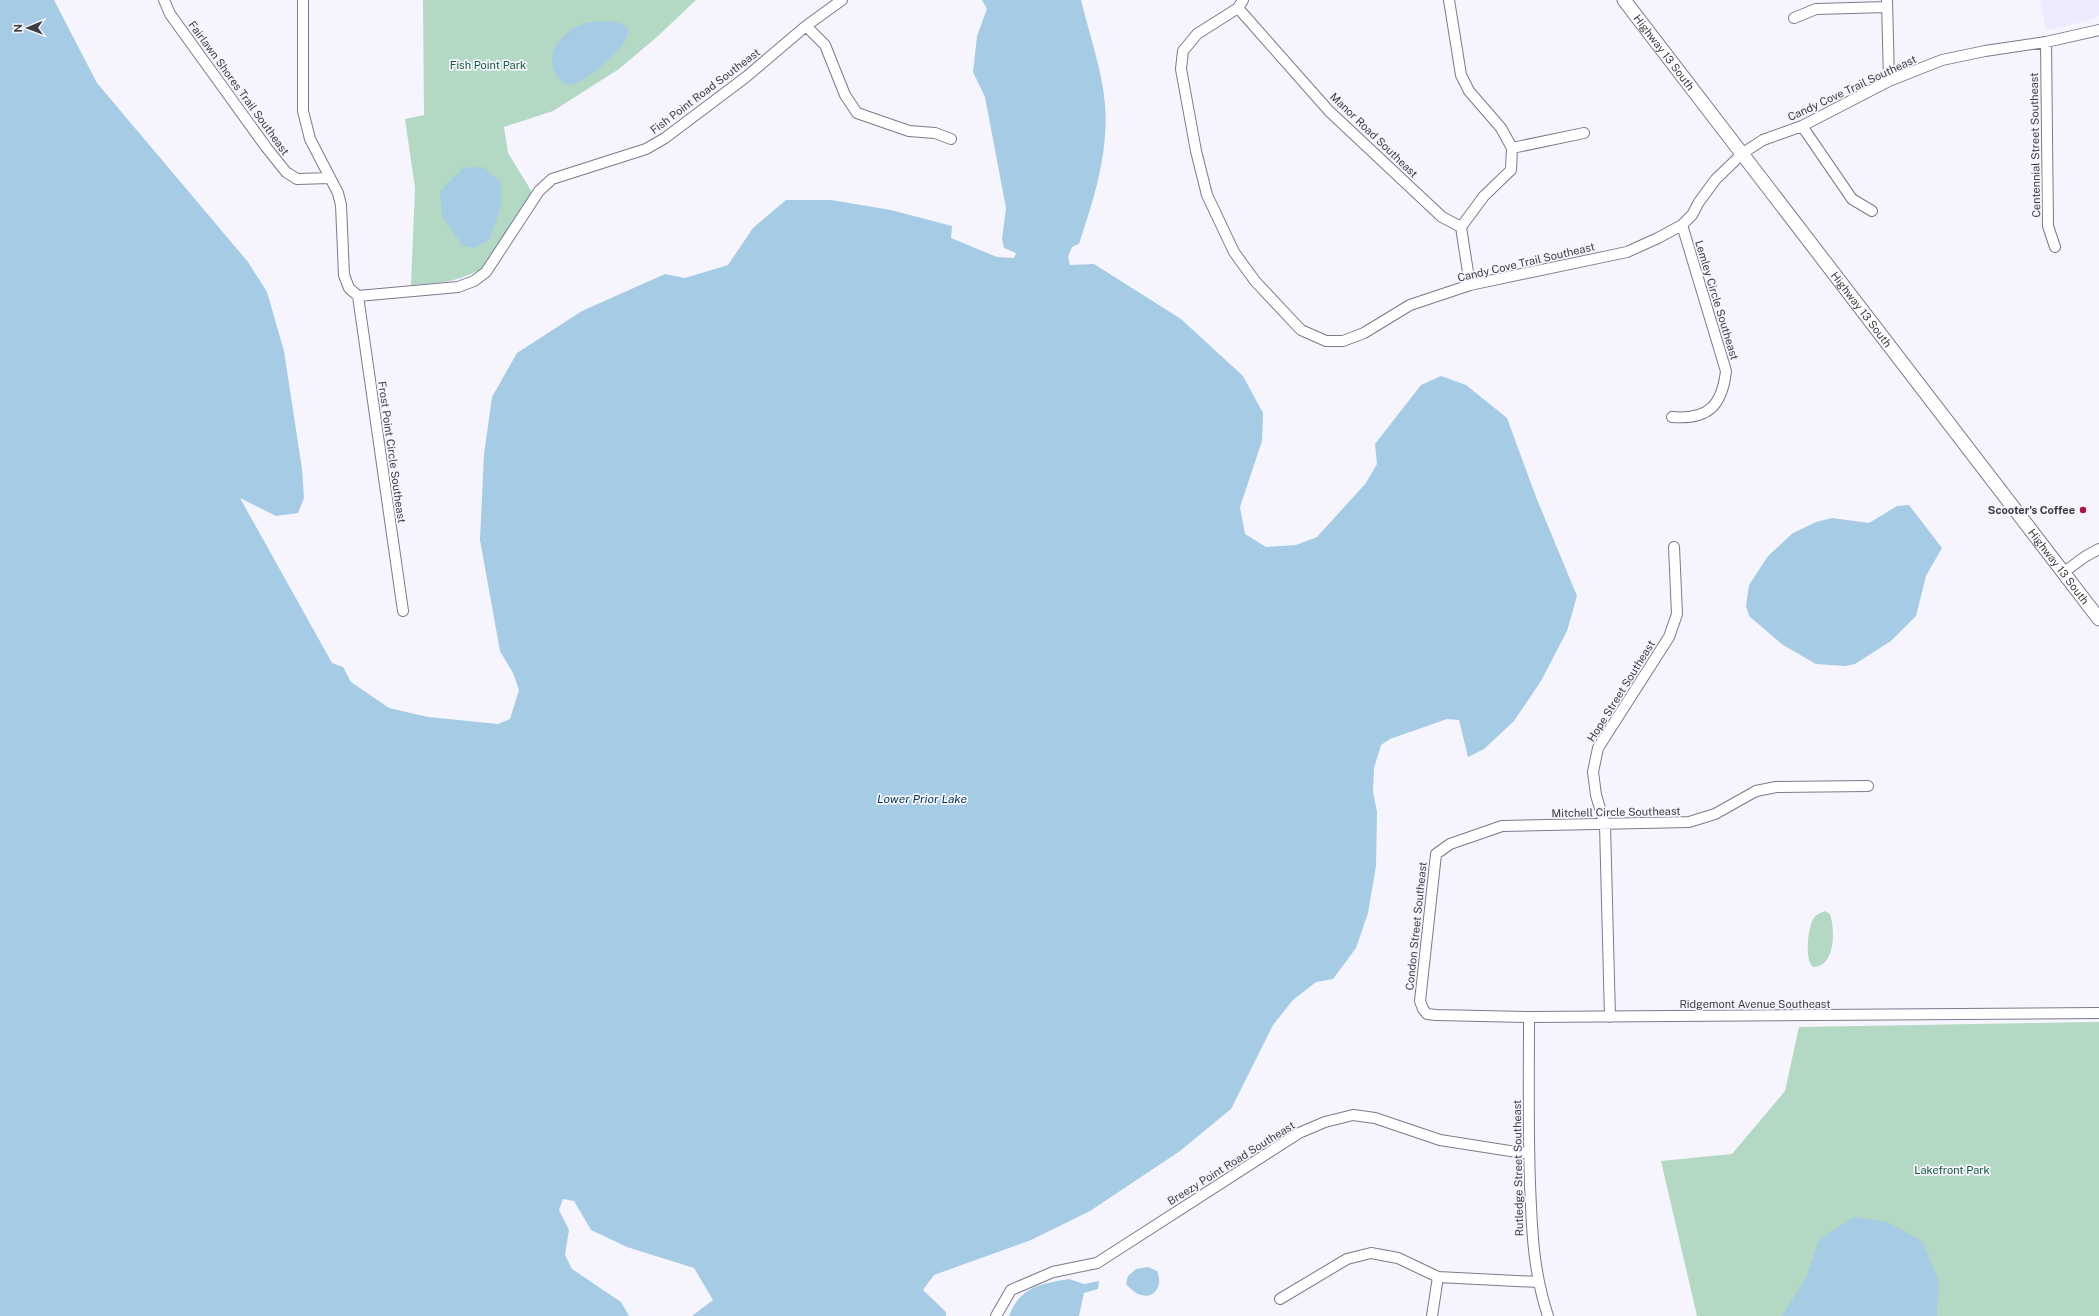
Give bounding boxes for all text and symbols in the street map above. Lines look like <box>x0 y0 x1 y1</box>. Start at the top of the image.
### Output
north arrow <box>8 8 48 48</box>
street label: Highway 13 South <box>1631 12 1697 92</box>
street label: Fairlawn Shores Trail Southeast <box>186 19 292 157</box>
text: N <box>12 24 24 33</box>
street label: Fish Point Road Southeast <box>648 46 762 136</box>
street label: Candy Cove Trail Southeast <box>1786 53 1918 123</box>
park label: Fish Point Park <box>450 59 526 71</box>
street label: Centennial Street Southeast <box>2028 72 2042 218</box>
street label: Manor Road Southeast <box>1328 90 1420 180</box>
street label: Lemley Circle Southeast <box>1693 239 1741 361</box>
street label: Candy Cove Trail Southeast <box>1456 240 1596 284</box>
street label: Highway 13 South <box>1829 269 1894 349</box>
street label: Frost Point Circle Southeast <box>376 380 408 524</box>
place label: Scooter's Coffee <box>1988 504 2075 516</box>
marker: Scooter's Coffee <box>2078 505 2088 515</box>
street label: Highway 13 South <box>2026 526 2091 607</box>
street label: Hope Street Southeast <box>1585 638 1657 744</box>
water label: Lower Prior Lake <box>877 792 967 806</box>
street label: Mitchell Circle Southeast <box>1551 805 1681 819</box>
street label: Condon Street Southeast <box>1403 861 1429 991</box>
street label: Ridgemont Avenue Southeast <box>1679 998 1831 1010</box>
street label: Rutledge Street Southeast <box>1511 1100 1525 1236</box>
street label: Breezy Point Road Southeast <box>1165 1119 1297 1207</box>
park label: Lakefront Park <box>1914 1164 1990 1176</box>

